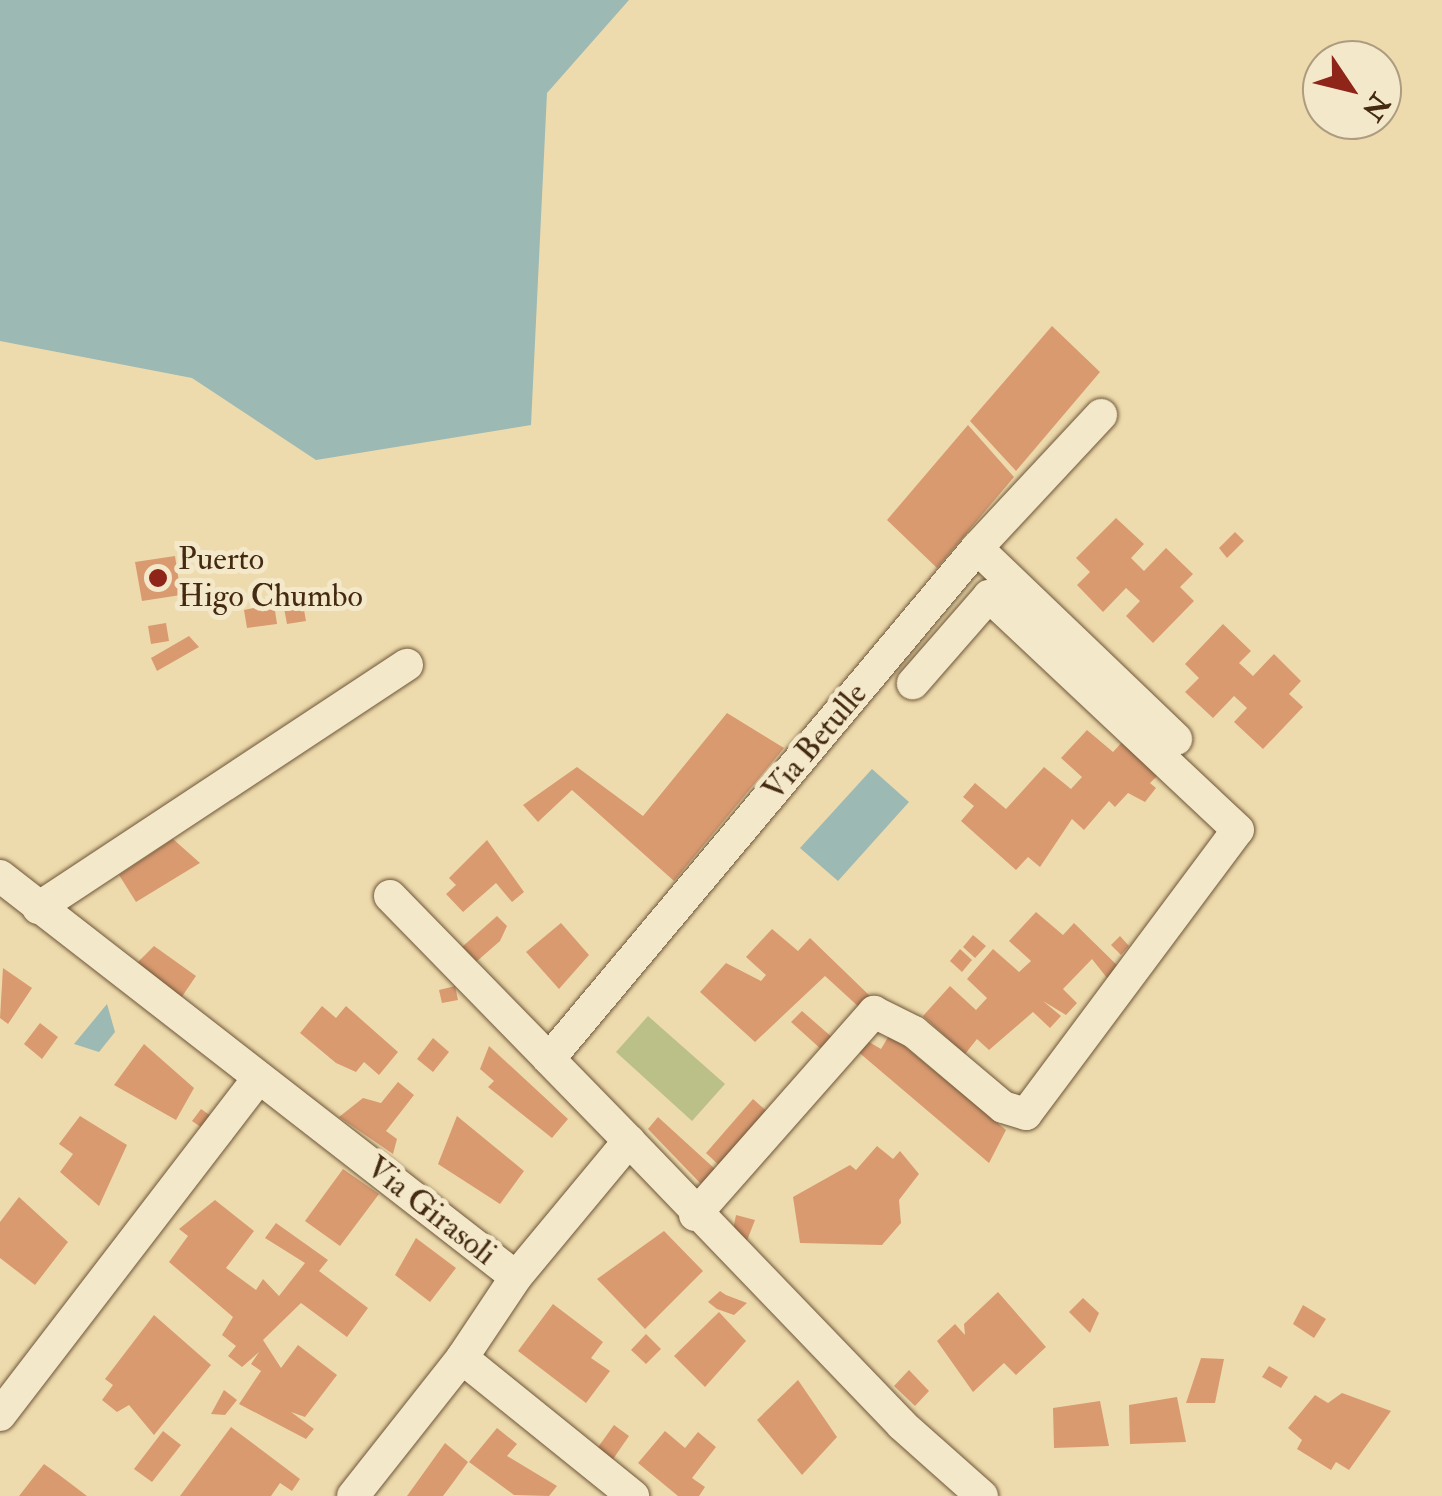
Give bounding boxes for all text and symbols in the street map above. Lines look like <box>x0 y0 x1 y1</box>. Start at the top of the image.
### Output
north arrow <box>1302 40 1402 140</box>
text: N <box>1354 86 1397 127</box>
place label: Puerto Higo Chumbo <box>178 541 363 616</box>
marker: Puerto Higo Chumbo <box>147 567 169 589</box>
street label: Via Betulle <box>755 675 875 809</box>
street label: Via Girasoli <box>358 1148 504 1274</box>

